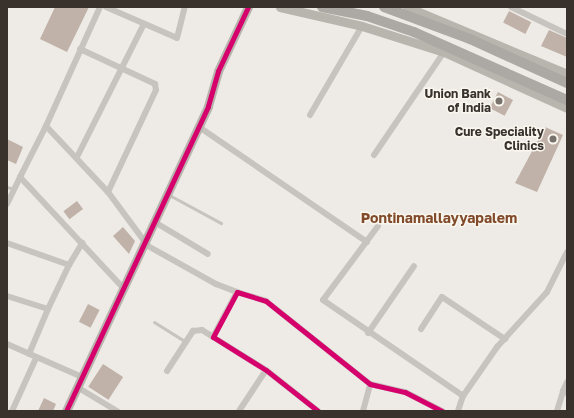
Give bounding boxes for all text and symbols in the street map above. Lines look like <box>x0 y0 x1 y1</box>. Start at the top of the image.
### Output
place label: Union Bank of India <box>425 87 491 115</box>
marker: Union Bank of India <box>494 96 504 106</box>
place label: Cure Speciality Clinics <box>455 125 544 153</box>
marker: Cure Speciality Clinics <box>547 133 559 145</box>
district label: Pontinamallayyapalem <box>361 210 517 226</box>

